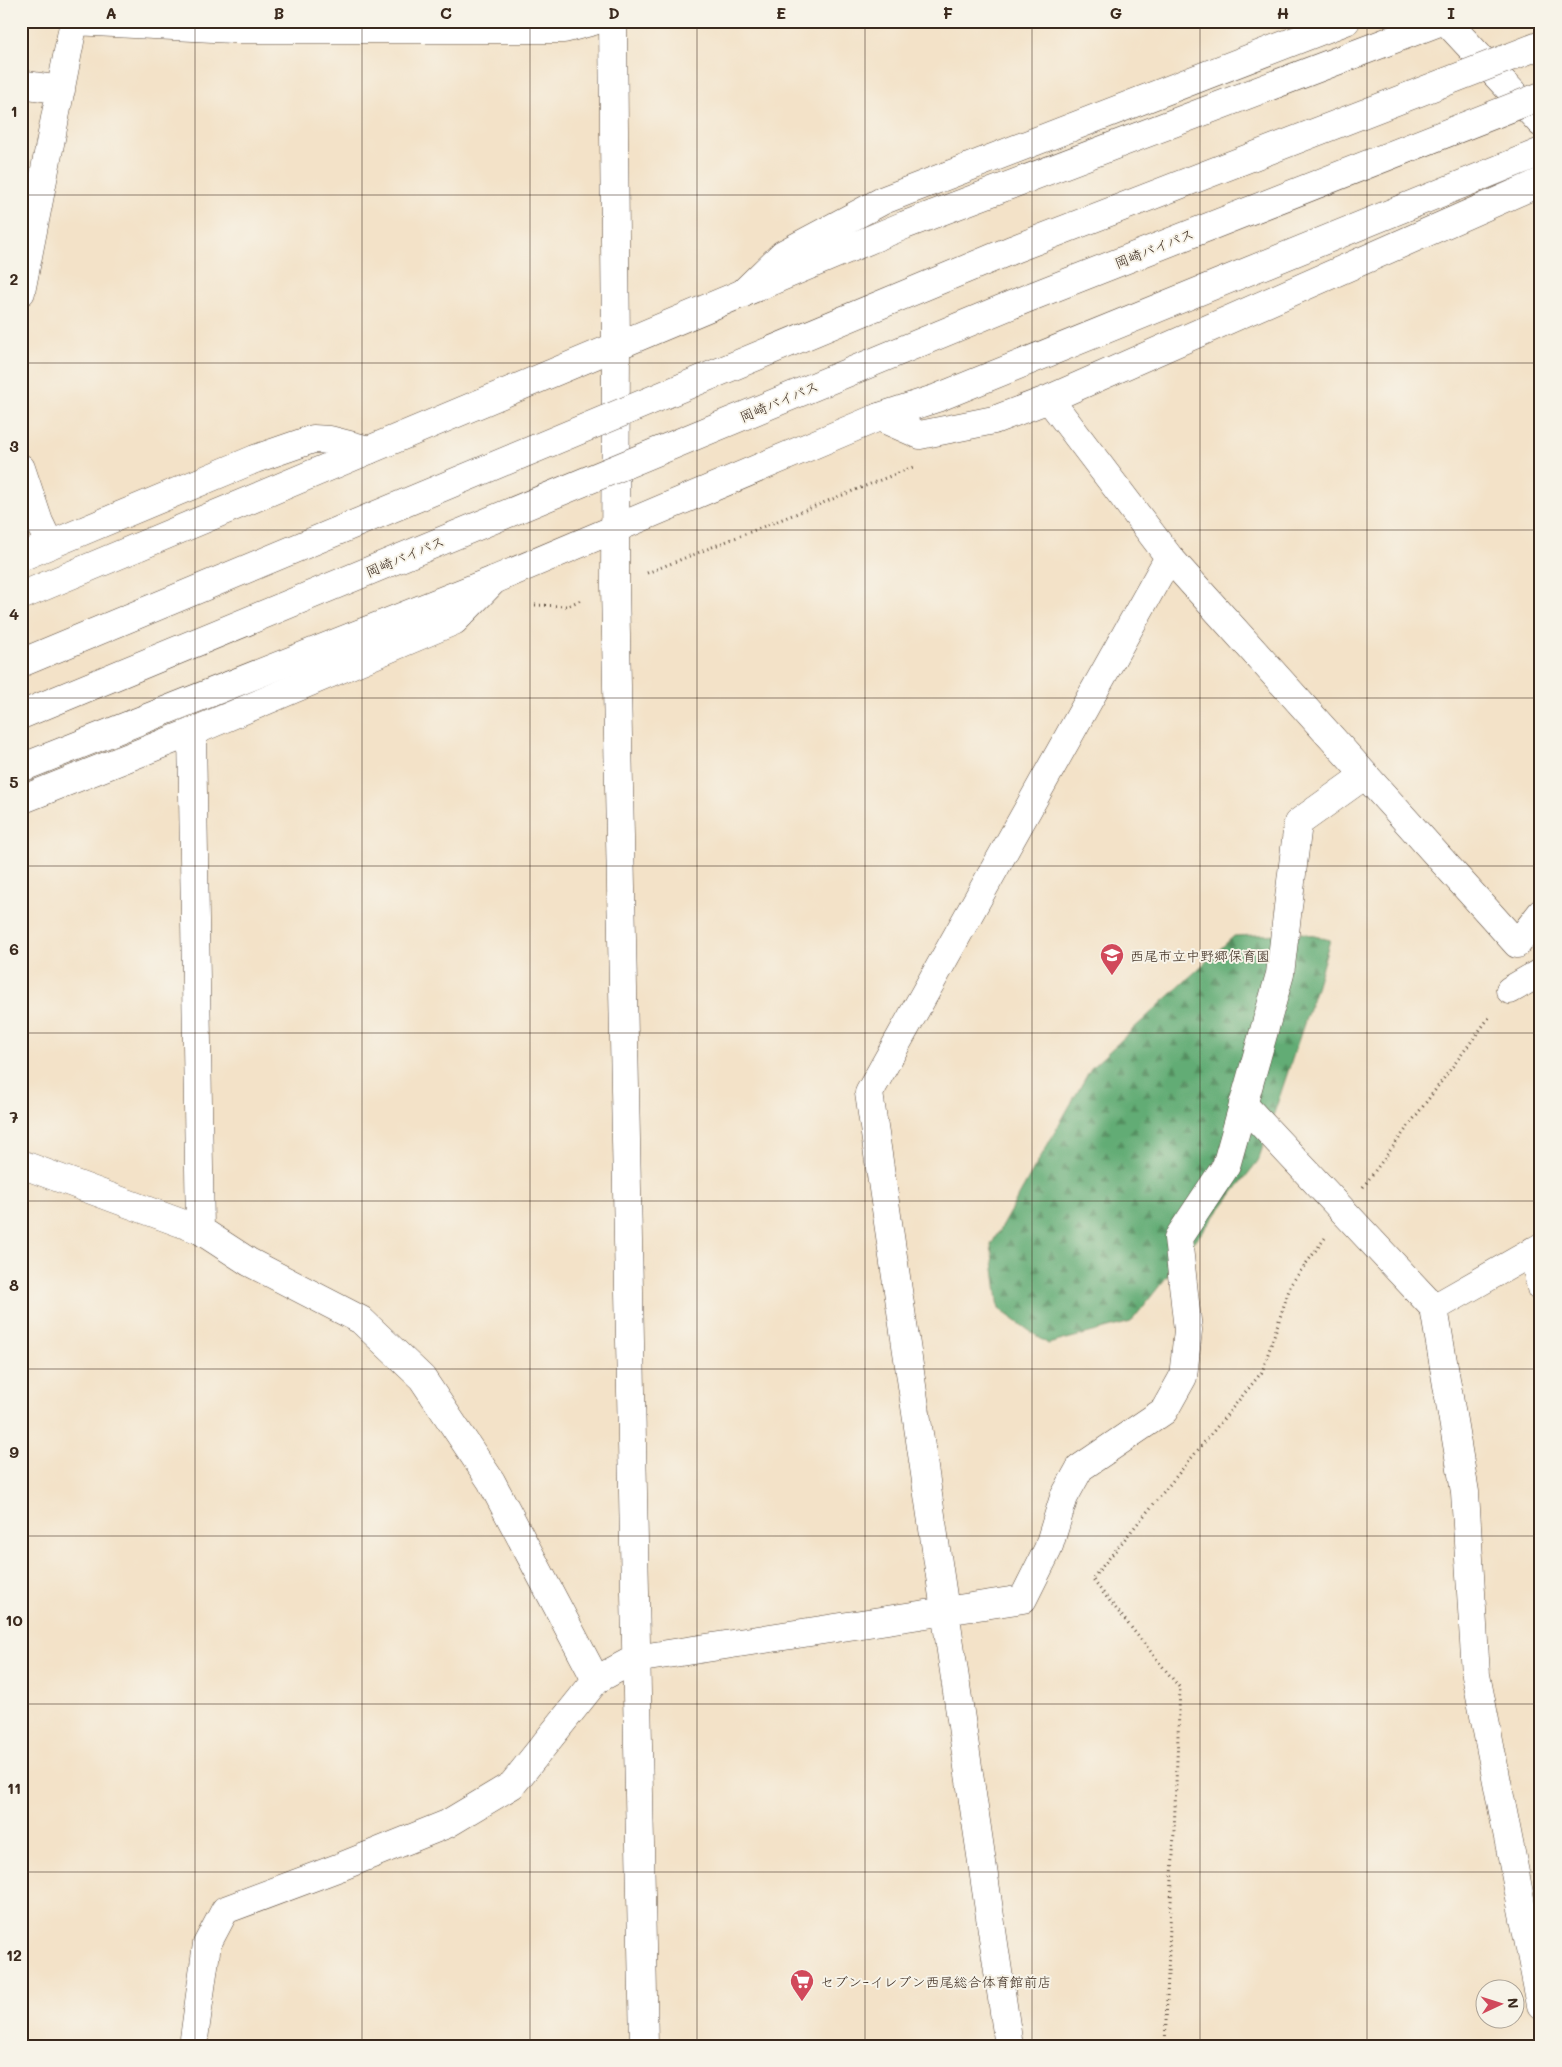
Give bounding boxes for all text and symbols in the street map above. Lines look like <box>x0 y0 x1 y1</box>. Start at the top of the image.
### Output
text: A <box>105 2 117 23</box>
text: B <box>274 2 284 23</box>
text: C <box>440 2 452 23</box>
text: D <box>608 2 620 23</box>
text: E <box>776 2 786 23</box>
text: F <box>943 2 953 23</box>
text: G <box>1110 2 1122 23</box>
text: H <box>1277 2 1289 23</box>
text: I <box>1447 2 1455 23</box>
text: 1 <box>10 100 18 121</box>
street label: 岡崎バイパス <box>1112 224 1196 272</box>
text: 2 <box>10 268 19 289</box>
street label: 岡崎バイパス <box>737 376 821 426</box>
text: 3 <box>9 435 19 456</box>
street label: 岡崎バイパス <box>363 531 447 581</box>
text: 4 <box>9 603 19 624</box>
text: 5 <box>9 771 19 792</box>
text: 6 <box>9 938 19 959</box>
school or university icon: 西尾市立中野郷保育園 <box>1099 942 1125 976</box>
place label: 西尾市立中野郷保育園 <box>1130 946 1270 965</box>
text: 7 <box>10 1106 19 1127</box>
text: 8 <box>9 1274 19 1295</box>
text: 9 <box>9 1441 19 1462</box>
text: 10 <box>5 1609 23 1630</box>
text: 11 <box>7 1777 21 1798</box>
text: 12 <box>6 1944 22 1965</box>
supermarket icon: セブン−イレブン西尾総合体育館前店 <box>789 1968 815 2002</box>
place label: セブン−イレブン西尾総合体育館前店 <box>820 1972 1052 1991</box>
north arrow <box>1474 1980 1524 2030</box>
text: N <box>1504 1997 1523 2009</box>

